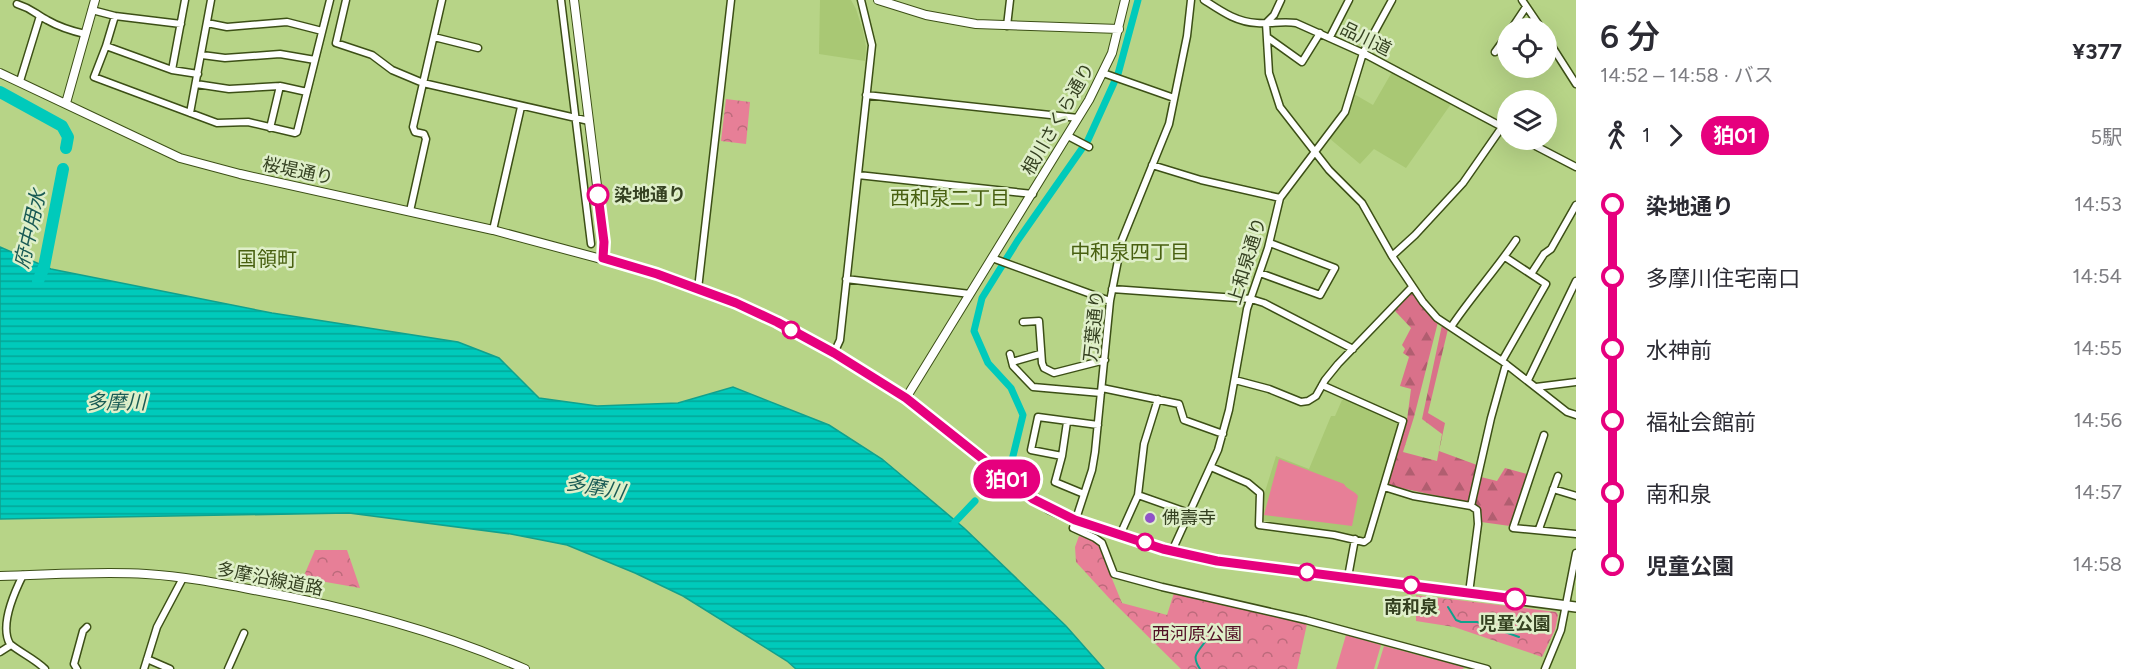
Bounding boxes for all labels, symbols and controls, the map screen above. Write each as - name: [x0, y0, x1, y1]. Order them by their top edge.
- street label: 品川道: [1337, 17, 1395, 61]
- text: 6 分: [1600, 17, 1660, 56]
- map controls: [1497, 18, 1557, 150]
- button: locate: [1497, 18, 1557, 78]
- text: ¥377: [2072, 38, 2122, 65]
- street label: 根川さくら通り: [1017, 59, 1099, 179]
- text: 14:52 – 14:58 · バス: [1600, 63, 1774, 87]
- button: layers: [1497, 90, 1557, 150]
- icon: walk: [1600, 119, 1633, 152]
- icon: forward: [1659, 119, 1692, 152]
- text: 1: [1642, 123, 1650, 147]
- text: 狛01: [1713, 123, 1757, 148]
- text: 5駅: [2091, 125, 2122, 149]
- street label: 桜堤通り: [260, 153, 336, 189]
- marker: 染地通り: [587, 184, 609, 206]
- place label: 染地通り: [614, 184, 686, 206]
- water label: 府中用水: [9, 185, 51, 271]
- district label: 西和泉二丁目: [890, 186, 1010, 210]
- text: 14:53: [2074, 192, 2122, 216]
- text: 染地通り: [1646, 193, 1734, 220]
- street label: 上和泉通り: [1223, 215, 1271, 307]
- district label: 中和泉四丁目: [1070, 240, 1190, 264]
- district label: 国領町: [237, 247, 297, 271]
- text: 14:54: [2072, 264, 2122, 288]
- text: 多摩川住宅南口: [1646, 265, 1800, 292]
- street label: 万葉通り: [1079, 289, 1109, 363]
- unlabelled marker: [782, 321, 800, 339]
- text: 14:55: [2073, 336, 2122, 360]
- text: 水神前: [1646, 337, 1712, 364]
- water label: 多摩川: [86, 390, 148, 414]
- text: 14:56: [2073, 408, 2122, 432]
- text: 福祉会館前: [1646, 409, 1756, 436]
- line badge: 狛01: [972, 460, 1042, 498]
- text: 狛01: [985, 467, 1029, 492]
- water label: 多摩川: [563, 470, 629, 504]
- text: 14:57: [2074, 480, 2122, 504]
- text: 南和泉: [1646, 481, 1712, 508]
- place label: 佛壽寺: [1162, 507, 1216, 529]
- marker: 佛壽寺: [1143, 511, 1157, 525]
- unlabelled marker: [1136, 533, 1154, 551]
- text: 14:58: [2072, 552, 2122, 576]
- text: 児童公園: [1646, 553, 1734, 580]
- street label: 多摩沿線道路: [215, 558, 325, 600]
- unlabelled marker: [1298, 563, 1316, 581]
- marker: 南和泉: [1402, 576, 1420, 594]
- marker: 児童公園: [1504, 588, 1526, 610]
- place label: 南和泉: [1384, 596, 1438, 618]
- place label: 児童公園: [1479, 613, 1551, 635]
- park label: 西河原公園: [1152, 623, 1242, 645]

